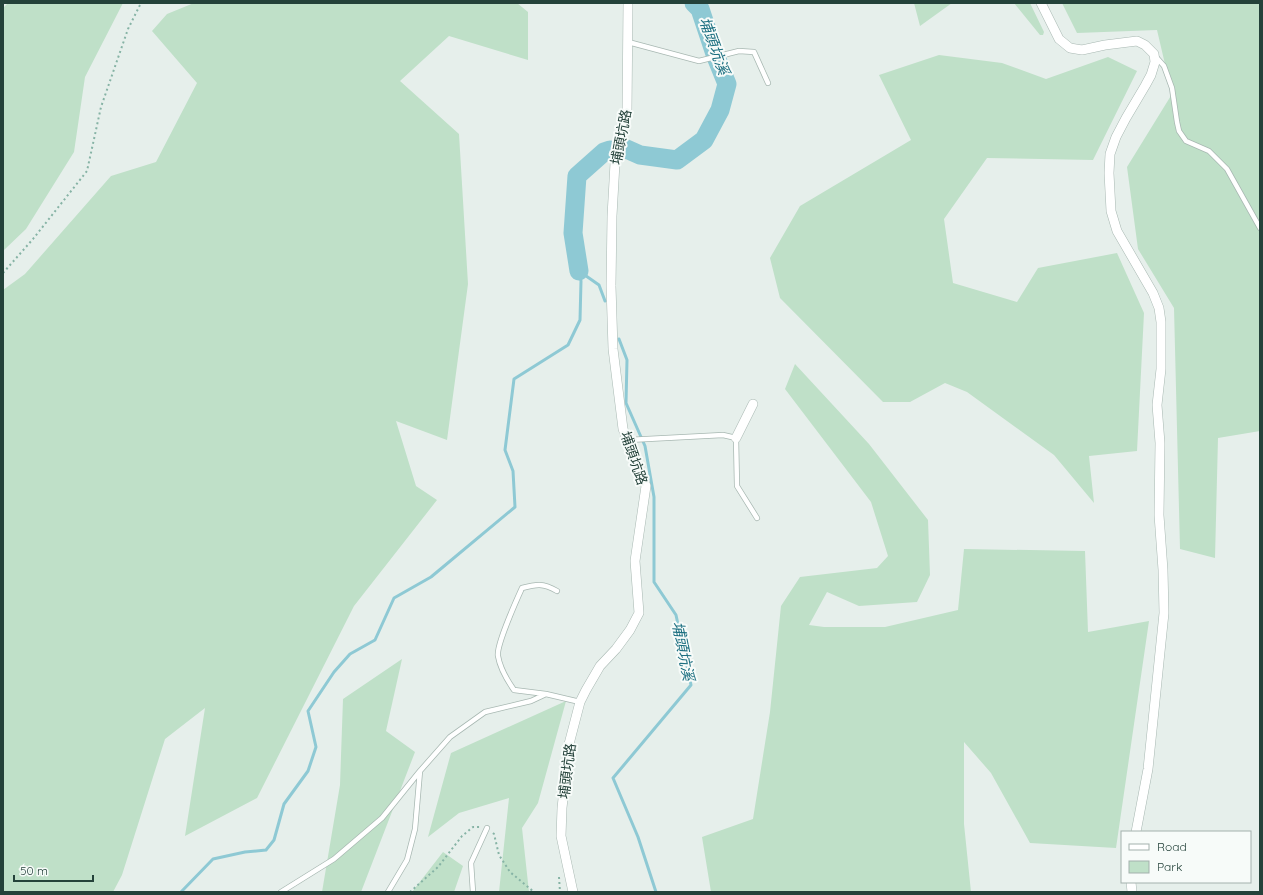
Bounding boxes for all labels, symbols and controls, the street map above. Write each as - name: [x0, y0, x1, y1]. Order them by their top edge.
- water label: 埔頭坑溪: [695, 14, 734, 79]
- street label: 埔頭坑路: [607, 108, 635, 166]
- street label: 埔頭坑路: [616, 429, 652, 487]
- water label: 埔頭坑溪: [668, 620, 699, 684]
- street label: 埔頭坑路: [555, 742, 579, 800]
- legend: [1121, 831, 1251, 883]
- text: Road: [1157, 839, 1187, 854]
- scale bar: [14, 857, 93, 883]
- text: Park: [1157, 859, 1182, 874]
- text: 50 m: [20, 863, 48, 878]

